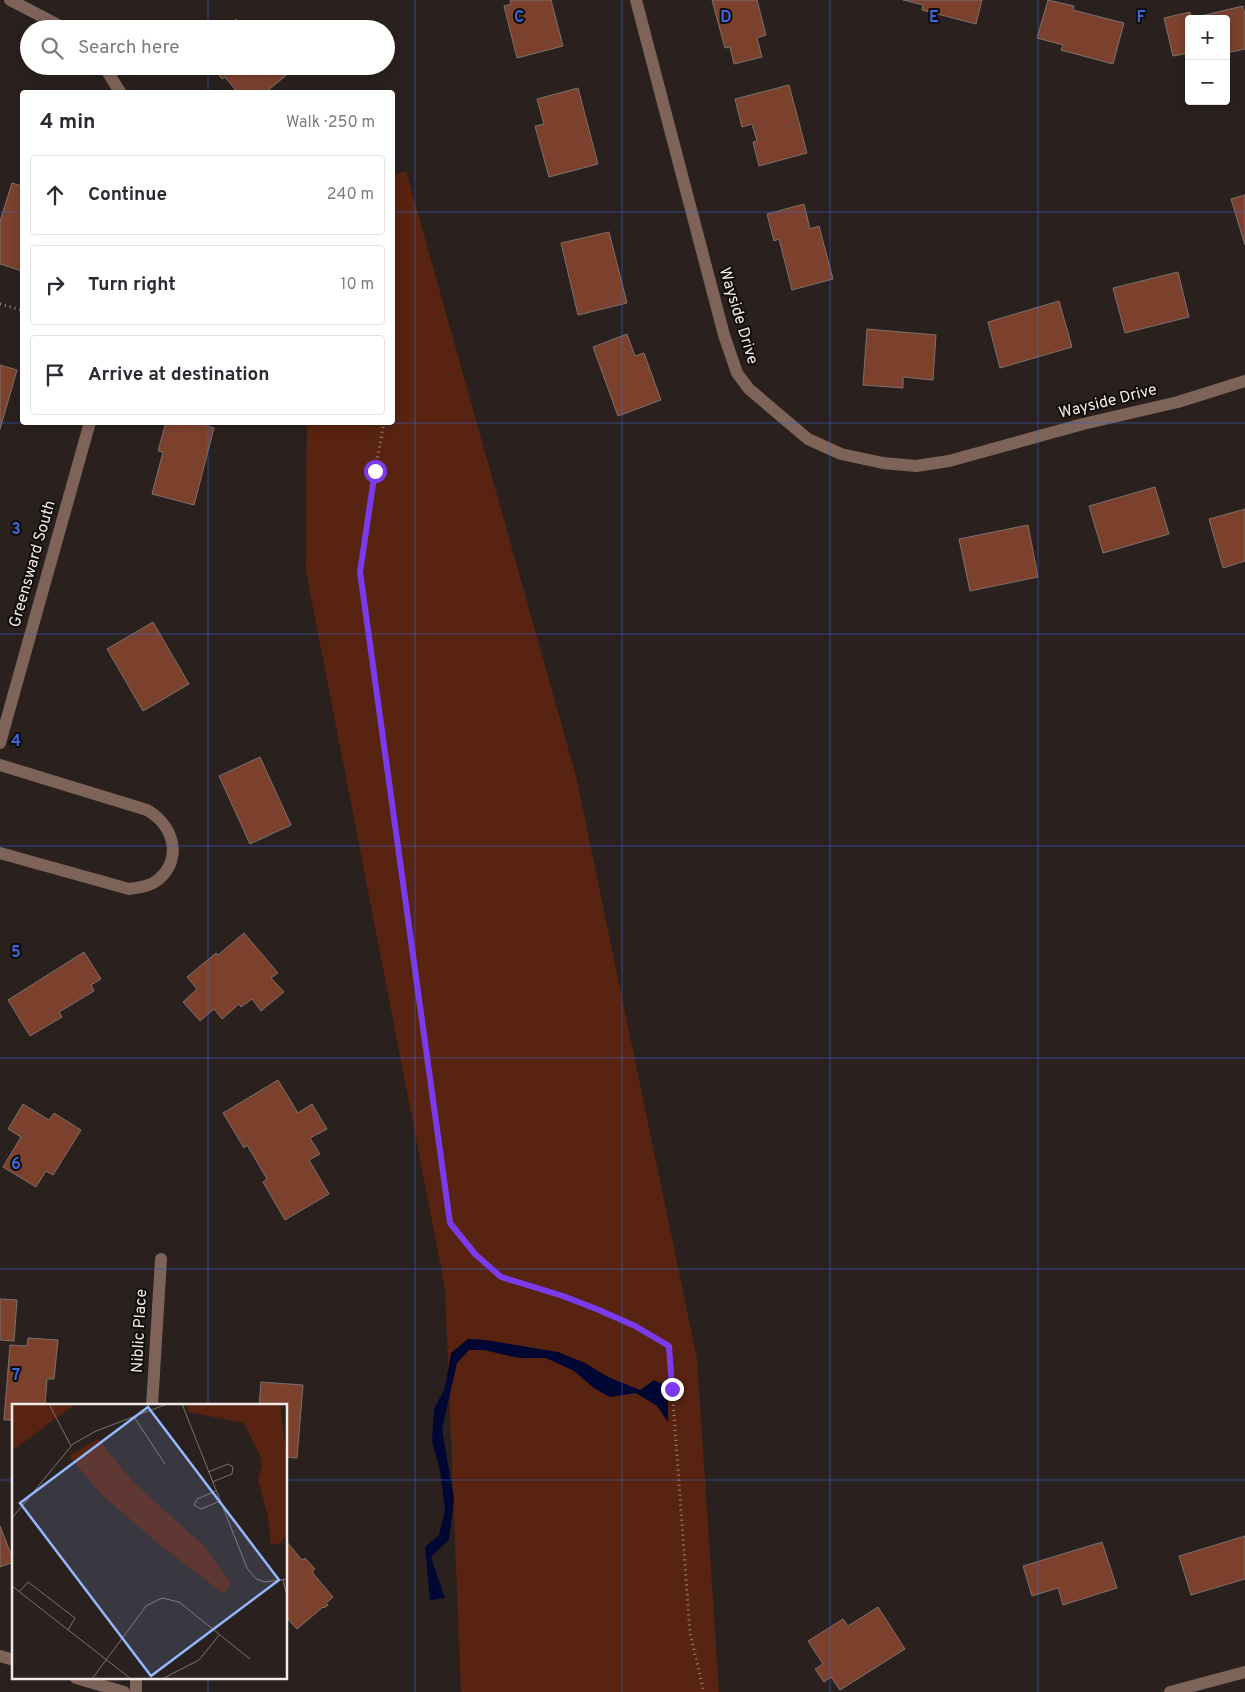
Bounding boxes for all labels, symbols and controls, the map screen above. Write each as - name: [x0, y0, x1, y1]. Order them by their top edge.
- text: C: [514, 8, 524, 28]
- text: D: [720, 8, 732, 28]
- text: E: [929, 8, 939, 28]
- text: F: [1136, 8, 1146, 28]
- map controls: [1185, 15, 1230, 105]
- button: +: [1185, 15, 1230, 60]
- search box: [20, 20, 395, 75]
- icon: search: [38, 34, 66, 62]
- text: Search here: [78, 36, 180, 60]
- button: −: [1185, 60, 1230, 105]
- text: 4 min: [40, 109, 96, 136]
- text: Walk · 250 m: [286, 113, 375, 133]
- icon: ahead: [41, 181, 69, 209]
- text: Continue: [88, 183, 167, 207]
- text: 240 m: [327, 185, 374, 205]
- street label: Wayside Drive: [714, 265, 762, 367]
- icon: right: [41, 271, 69, 299]
- text: Turn right: [88, 273, 176, 297]
- text: 10 m: [340, 275, 374, 295]
- icon: arrive: [41, 361, 69, 389]
- text: Arrive at destination: [88, 363, 269, 387]
- street label: Wayside Drive: [1057, 380, 1159, 424]
- route start: [364, 460, 387, 483]
- street label: Greensward South: [5, 498, 61, 630]
- text: 3: [11, 520, 21, 540]
- text: 4: [11, 732, 21, 752]
- text: 5: [11, 943, 21, 963]
- text: 6: [11, 1155, 21, 1175]
- street label: Niblic Place: [128, 1288, 152, 1374]
- text: 7: [12, 1366, 20, 1386]
- route end: [661, 1378, 684, 1401]
- inset map: [12, 1404, 288, 1680]

